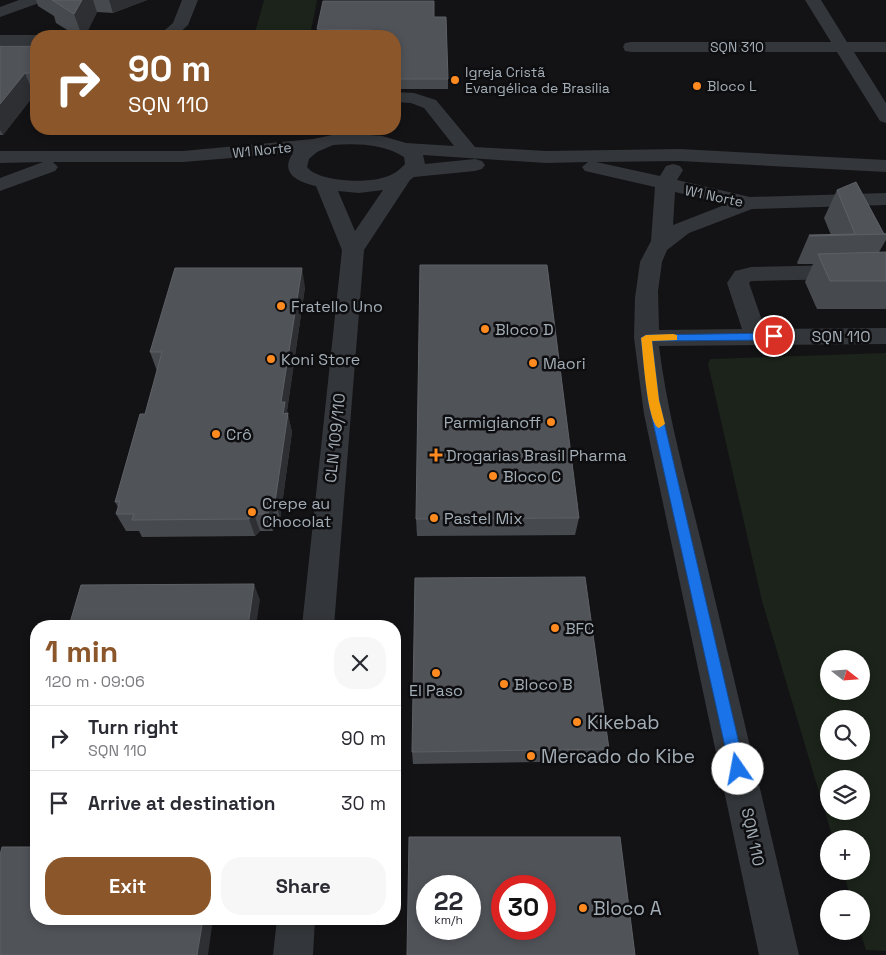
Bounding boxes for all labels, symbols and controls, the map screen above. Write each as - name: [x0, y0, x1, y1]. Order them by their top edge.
- street label: SQN 310: [710, 38, 764, 56]
- text: 90 m: [128, 47, 211, 91]
- icon: right: [45, 50, 110, 115]
- place label: Igreja Cristã Evangélica de Brasília: [465, 63, 610, 97]
- marker: Igreja Cristã Evangélica de Brasília: [449, 74, 461, 86]
- place label: Bloco L: [707, 77, 757, 95]
- marker: Bloco L: [691, 80, 703, 92]
- text: SQN 110: [128, 90, 209, 118]
- street label: W1 Norte: [232, 138, 292, 162]
- street label: W1 Norte: [683, 181, 745, 211]
- place label: Fratello Uno: [291, 296, 383, 317]
- marker: Fratello Uno: [275, 300, 287, 312]
- pin: [753, 315, 795, 357]
- place label: Bloco D: [495, 319, 554, 340]
- icon: arrive: [760, 322, 788, 350]
- marker: Bloco D: [479, 323, 491, 335]
- street label: SQN 110: [812, 326, 870, 347]
- place label: Koni Store: [281, 349, 360, 370]
- marker: Koni Store: [265, 353, 277, 365]
- place label: Maori: [543, 353, 586, 374]
- marker: Maori: [527, 357, 539, 369]
- street label: CLN 109/110: [320, 392, 350, 484]
- place label: Parmigianoff: [444, 412, 541, 433]
- marker: Parmigianoff: [545, 416, 557, 428]
- place label: Crô: [226, 424, 252, 445]
- marker: Crô: [210, 428, 222, 440]
- place label: Drogarias Brasil Pharma: [446, 445, 627, 466]
- marker: Drogarias Brasil Pharma: [430, 449, 442, 461]
- place label: Bloco C: [503, 466, 561, 487]
- marker: Bloco C: [487, 470, 499, 482]
- place label: Crepe au Chocolat: [262, 493, 331, 532]
- marker: Crepe au Chocolat: [246, 506, 258, 518]
- place label: Pastel Mix: [444, 508, 523, 529]
- marker: Pastel Mix: [428, 512, 440, 524]
- place label: BFC: [565, 618, 594, 639]
- marker: BFC: [549, 622, 561, 634]
- text: 1 min: [45, 632, 118, 671]
- button: close: [334, 637, 386, 689]
- north arrow: [820, 650, 870, 700]
- map controls: [820, 650, 870, 940]
- marker: El Paso: [430, 667, 442, 679]
- text: 120 m · 09:06: [45, 671, 145, 692]
- place label: Bloco B: [514, 674, 573, 695]
- marker: Bloco B: [498, 678, 510, 690]
- place label: El Paso: [409, 680, 463, 701]
- place label: Kikebab: [587, 710, 660, 735]
- button: search: [820, 710, 870, 760]
- text: Turn right: [88, 715, 178, 740]
- marker: Kikebab: [571, 716, 583, 728]
- icon: right: [45, 724, 73, 752]
- text: 90 m: [341, 726, 386, 751]
- text: SQN 110: [88, 740, 147, 761]
- position arrow: [711, 742, 763, 794]
- place label: Mercado do Kibe: [541, 744, 695, 769]
- marker: Mercado do Kibe: [525, 750, 537, 762]
- button: layers: [820, 770, 870, 820]
- icon: arrive: [45, 789, 73, 817]
- text: Arrive at destination: [88, 791, 276, 816]
- text: 30 m: [341, 791, 386, 816]
- street label: SQN 110: [737, 806, 769, 868]
- button: +: [820, 830, 870, 880]
- button: Exit: [45, 857, 211, 915]
- button: Share: [221, 857, 386, 915]
- speed limit sign: 30: [491, 875, 556, 940]
- text: 22: [434, 885, 463, 917]
- button: −: [820, 890, 870, 940]
- place label: Bloco A: [593, 896, 662, 921]
- marker: Bloco A: [577, 902, 589, 914]
- text: km/h: [434, 912, 463, 928]

